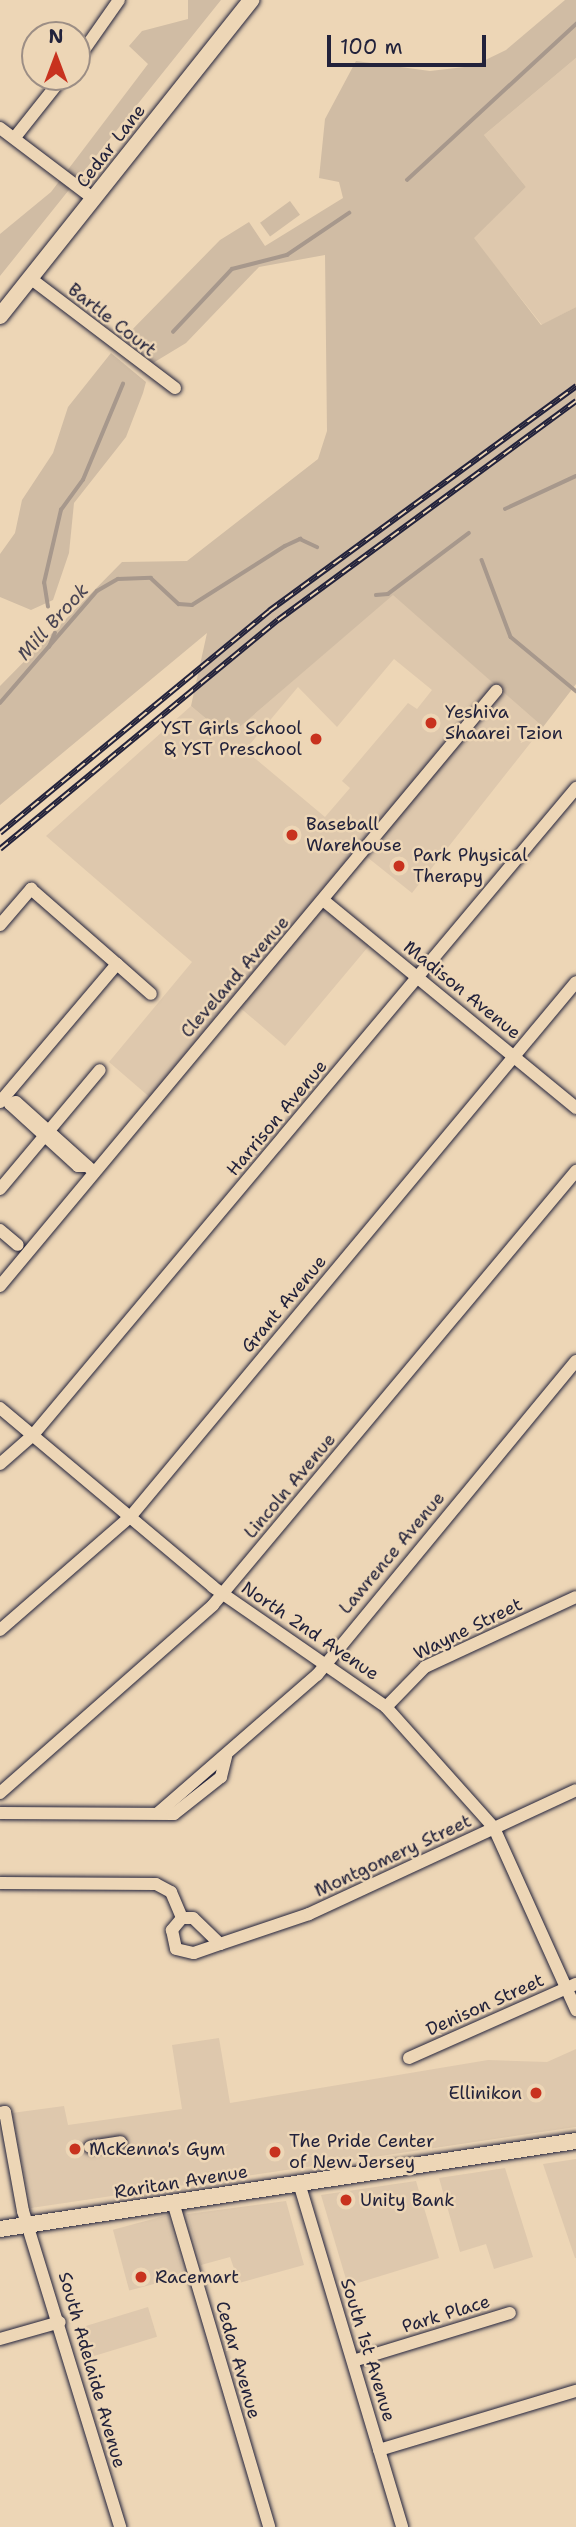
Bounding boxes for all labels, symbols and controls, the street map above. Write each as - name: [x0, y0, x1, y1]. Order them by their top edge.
- north arrow: [21, 21, 91, 91]
- scale bar: [331, 21, 490, 65]
- text: N: [48, 24, 64, 49]
- text: 100 m: [340, 33, 403, 61]
- street label: Cedar Lane: [72, 100, 150, 192]
- street label: Bartle Court: [64, 279, 160, 361]
- water label: Mill Brook: [13, 579, 93, 665]
- place label: Yeshiva Shaarei Tzion: [445, 702, 563, 744]
- marker: Yeshiva Shaarei Tzion: [423, 715, 439, 731]
- place label: YST Girls School & YST Preschool: [161, 718, 302, 760]
- marker: YST Girls School & YST Preschool: [308, 731, 324, 747]
- place label: Baseball Warehouse: [306, 814, 402, 856]
- marker: Baseball Warehouse: [284, 827, 300, 843]
- place label: Park Physical Therapy: [413, 845, 528, 888]
- marker: Park Physical Therapy: [391, 858, 407, 874]
- street label: Cleveland Avenue: [176, 912, 294, 1042]
- street label: Madison Avenue: [399, 936, 525, 1044]
- street label: Harrison Avenue: [222, 1056, 332, 1180]
- street label: Grant Avenue: [237, 1251, 331, 1357]
- street label: Lincoln Avenue: [240, 1429, 340, 1543]
- street label: Lawrence Avenue: [335, 1487, 449, 1619]
- street label: North 2nd Avenue: [237, 1577, 383, 1685]
- street label: Wayne Street: [410, 1593, 526, 1665]
- street label: Montgomery Street: [311, 1810, 475, 1902]
- street label: Denison Street: [423, 1969, 547, 2041]
- place label: Ellinikon: [449, 2082, 522, 2104]
- marker: Ellinikon: [528, 2085, 544, 2101]
- place label: The Pride Center of New Jersey: [289, 2131, 434, 2174]
- place label: McKenna's Gym: [89, 2138, 225, 2160]
- marker: McKenna's Gym: [67, 2141, 83, 2157]
- marker: The Pride Center of New Jersey: [267, 2144, 283, 2160]
- street label: Raritan Avenue: [113, 2161, 249, 2203]
- place label: Unity Bank: [360, 2189, 455, 2211]
- marker: Unity Bank: [338, 2192, 354, 2208]
- place label: Racemart: [155, 2266, 239, 2288]
- marker: Racemart: [133, 2269, 149, 2285]
- street label: South Adelaide Avenue: [54, 2270, 130, 2470]
- street label: South 1st Avenue: [336, 2276, 400, 2424]
- street label: Park Place: [399, 2290, 493, 2338]
- street label: Cedar Avenue: [211, 2299, 265, 2421]

